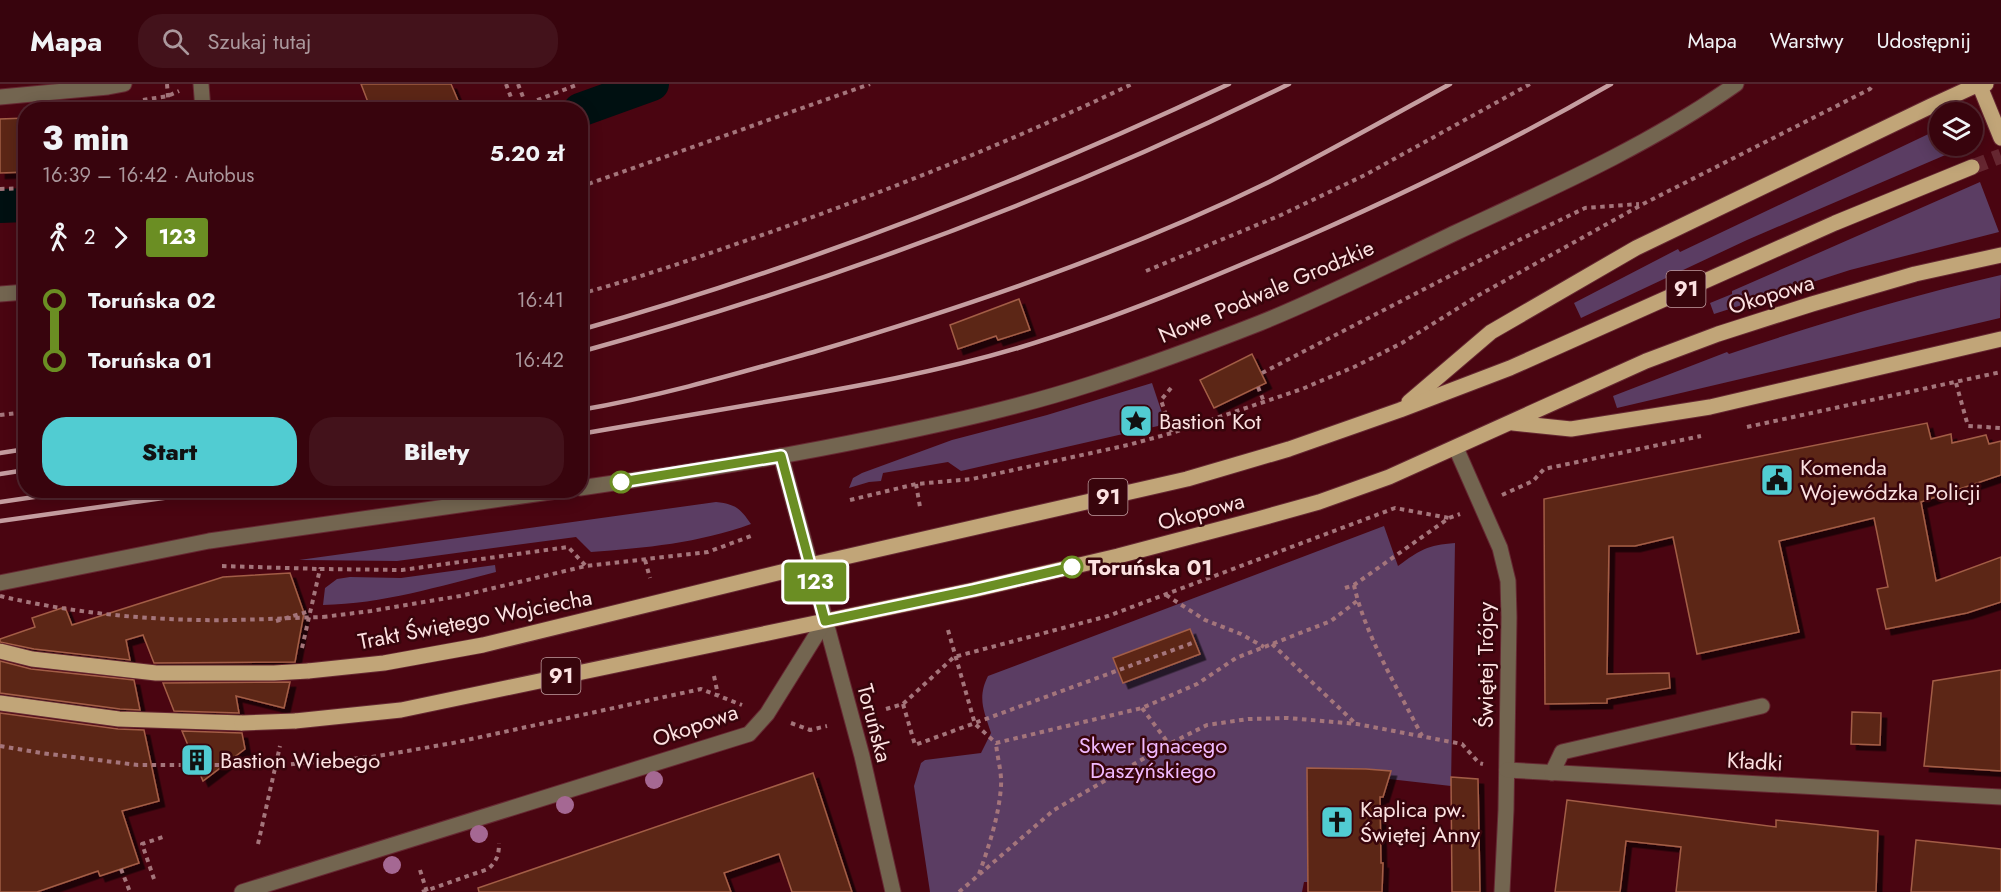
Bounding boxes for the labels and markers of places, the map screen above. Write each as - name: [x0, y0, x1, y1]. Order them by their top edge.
- place icon: Bastion Kot: [1118, 403, 1154, 439]
- place label: Bastion Kot: [1159, 405, 1262, 437]
- place label: Komenda Wojewódzka Policji: [1800, 451, 1981, 508]
- public building icon: Komenda Wojewódzka Policji: [1759, 462, 1795, 498]
- unlabelled marker: [610, 471, 632, 493]
- place label: Toruńska 01: [1088, 551, 1212, 583]
- marker: Toruńska 01: [1061, 556, 1083, 578]
- building icon: Bastion Wiebego: [179, 742, 215, 778]
- place label: Bastion Wiebego: [220, 744, 380, 776]
- place label: Kaplica pw. Świętej Anny: [1360, 793, 1480, 850]
- church icon: Kaplica pw. Świętej Anny: [1319, 804, 1355, 840]

